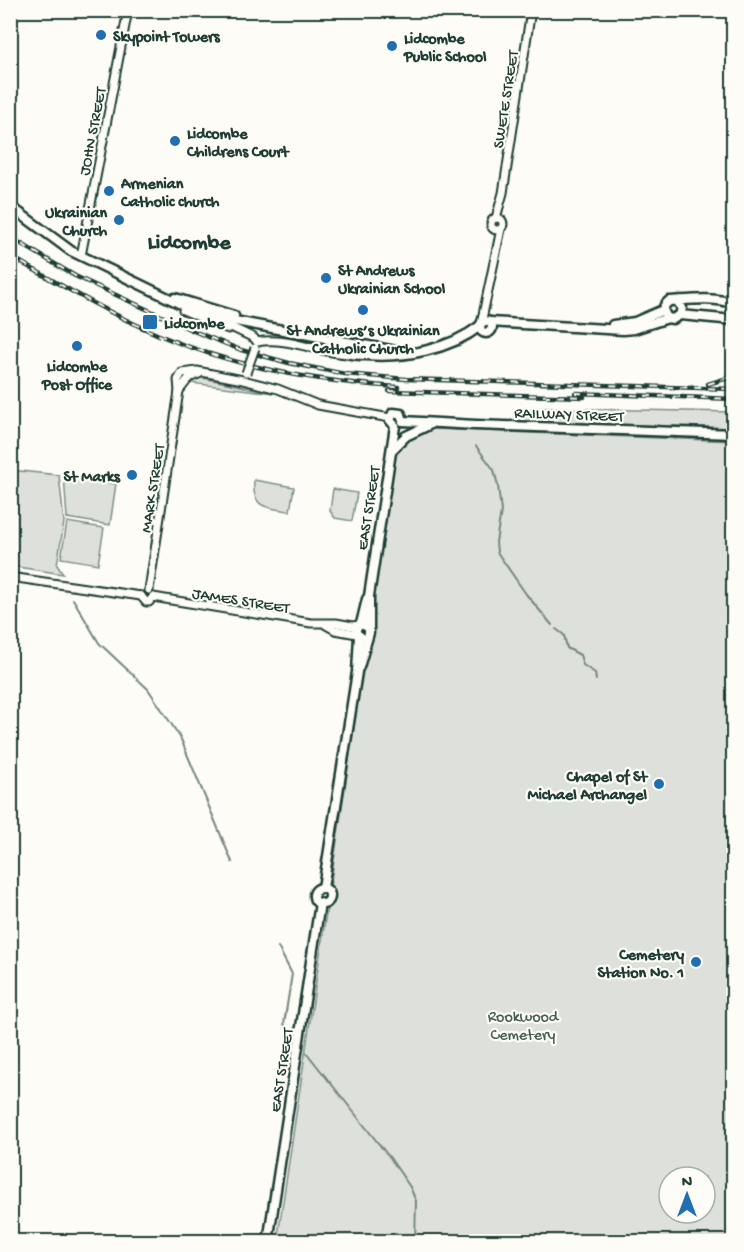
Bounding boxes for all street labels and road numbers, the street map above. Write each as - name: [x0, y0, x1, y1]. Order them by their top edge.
- street label: SWETE STREET: [490, 48, 525, 150]
- street label: JOHN STREET: [77, 85, 112, 177]
- street label: RAILWAY STREET: [514, 405, 625, 428]
- street label: MARK STREET: [138, 442, 171, 534]
- street label: EAST STREET: [354, 464, 387, 552]
- street label: JAMES STREET: [190, 585, 291, 620]
- street label: EAST STREET: [267, 1026, 300, 1114]

